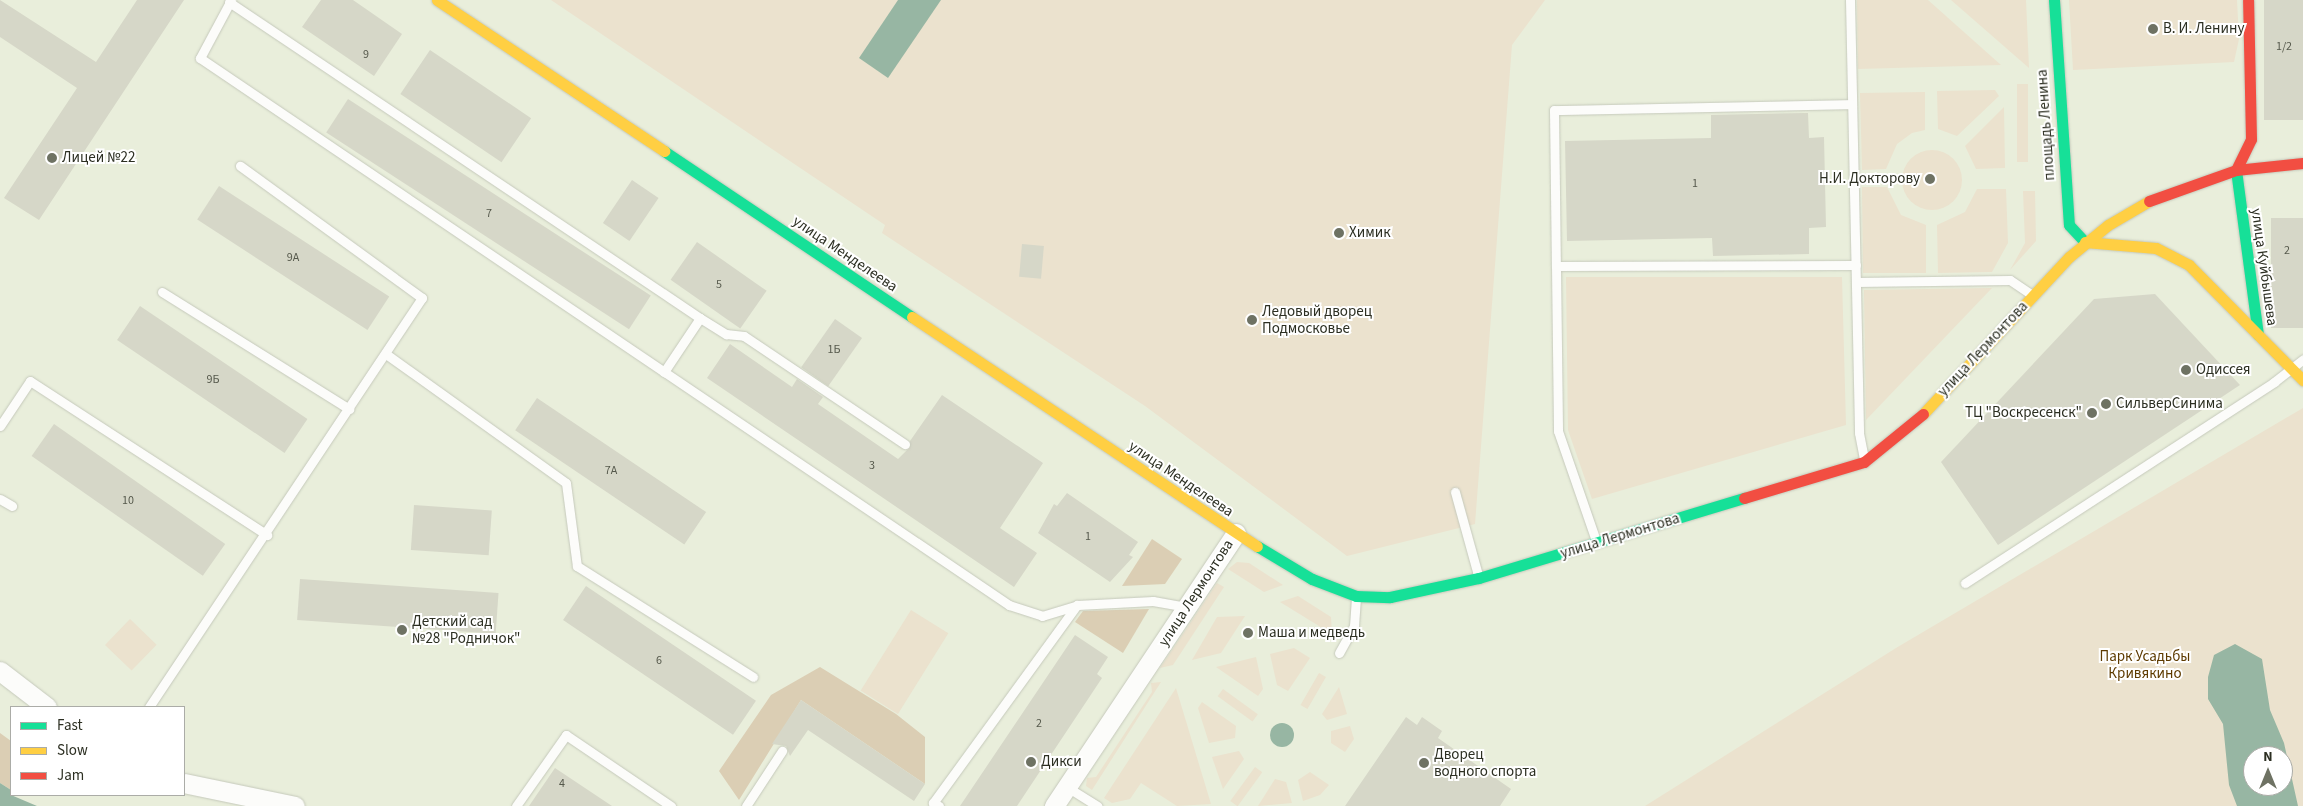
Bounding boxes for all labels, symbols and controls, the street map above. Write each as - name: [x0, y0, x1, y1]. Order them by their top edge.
- place label: В. И. Ленину: [2163, 20, 2244, 38]
- marker: В. И. Ленину: [2147, 23, 2159, 35]
- house number: 1/2: [2276, 40, 2292, 54]
- house number: 9: [363, 48, 369, 62]
- street label: площадь Ленина: [2033, 69, 2059, 181]
- place label: Лицей №22: [62, 149, 136, 167]
- marker: Лицей №22: [46, 152, 58, 164]
- place label: Н.И. Докторову: [1819, 170, 1920, 188]
- marker: Н.И. Докторову: [1924, 173, 1936, 185]
- house number: 1: [1692, 177, 1698, 191]
- house number: 7: [486, 207, 492, 221]
- street label: улица Куйбышева: [2247, 207, 2281, 327]
- street label: улица Менделеева: [789, 212, 901, 296]
- place label: Химик: [1349, 224, 1391, 242]
- marker: Химик: [1333, 227, 1345, 239]
- house number: 2: [2284, 244, 2290, 258]
- house number: 9А: [287, 251, 299, 265]
- house number: 5: [716, 278, 722, 292]
- street label: улица Лермонтова: [1934, 298, 2032, 400]
- place label: Ледовый дворец Подмосковье: [1262, 302, 1372, 337]
- marker: Ледовый дворец Подмосковье: [1246, 314, 1258, 326]
- house number: 1Б: [828, 343, 840, 357]
- place label: Одиссея: [2196, 361, 2251, 379]
- marker: Одиссея: [2180, 364, 2192, 376]
- house number: 9Б: [207, 373, 219, 387]
- place label: СильверСинима: [2116, 395, 2223, 413]
- marker: СильверСинима: [2100, 398, 2112, 410]
- place label: ТЦ "Воскресенск": [1965, 404, 2082, 422]
- marker: ТЦ "Воскресенск": [2086, 407, 2098, 419]
- street label: улица Менделеева: [1125, 437, 1237, 521]
- house number: 3: [869, 459, 875, 473]
- house number: 7А: [605, 464, 617, 478]
- house number: 10: [122, 494, 134, 508]
- street label: улица Лермонтова: [1558, 509, 1682, 563]
- house number: 1: [1085, 530, 1091, 544]
- street label: улица Лермонтова: [1155, 536, 1237, 650]
- place label: Детский сад №28 "Родничок": [412, 612, 520, 647]
- marker: Детский сад №28 "Родничок": [396, 624, 408, 636]
- place label: Маша и медведь: [1258, 624, 1365, 642]
- marker: Маша и медведь: [1242, 627, 1254, 639]
- park label: Парк Усадьбы Кривякино: [2100, 647, 2190, 682]
- house number: 6: [656, 654, 662, 668]
- legend: [10, 706, 185, 796]
- text: Fast: [57, 715, 83, 736]
- house number: 2: [1036, 717, 1042, 731]
- text: Slow: [57, 740, 88, 761]
- place label: Дворец водного спорта: [1434, 745, 1536, 780]
- north arrow: [2243, 746, 2293, 796]
- text: N: [2263, 747, 2273, 767]
- place label: Дикси: [1041, 753, 1082, 771]
- marker: Дикси: [1025, 756, 1037, 768]
- marker: Дворец водного спорта: [1418, 757, 1430, 769]
- text: Jam: [57, 765, 84, 786]
- house number: 4: [559, 777, 565, 791]

